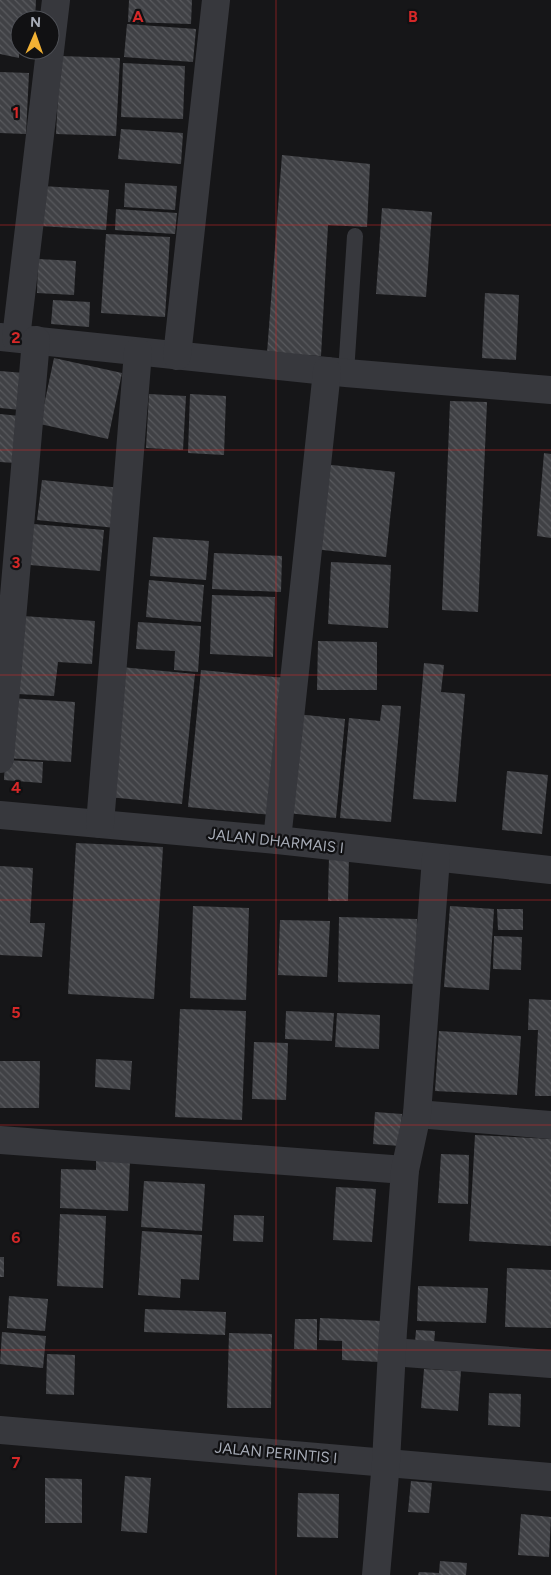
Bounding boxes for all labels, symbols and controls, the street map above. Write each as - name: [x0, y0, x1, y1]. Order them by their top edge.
- text: A: [132, 7, 144, 26]
- text: B: [408, 7, 418, 26]
- north arrow: [10, 10, 60, 60]
- text: N: [30, 14, 41, 31]
- text: 1: [13, 103, 19, 122]
- text: 2: [11, 328, 21, 347]
- text: 3: [12, 553, 21, 572]
- text: 4: [11, 778, 21, 797]
- street label: JALAN DHARMAIS I: [207, 825, 345, 857]
- text: 5: [11, 1003, 21, 1022]
- text: 6: [11, 1228, 21, 1247]
- street label: JALAN PERINTIS I: [214, 1439, 338, 1467]
- text: 7: [12, 1453, 21, 1472]

